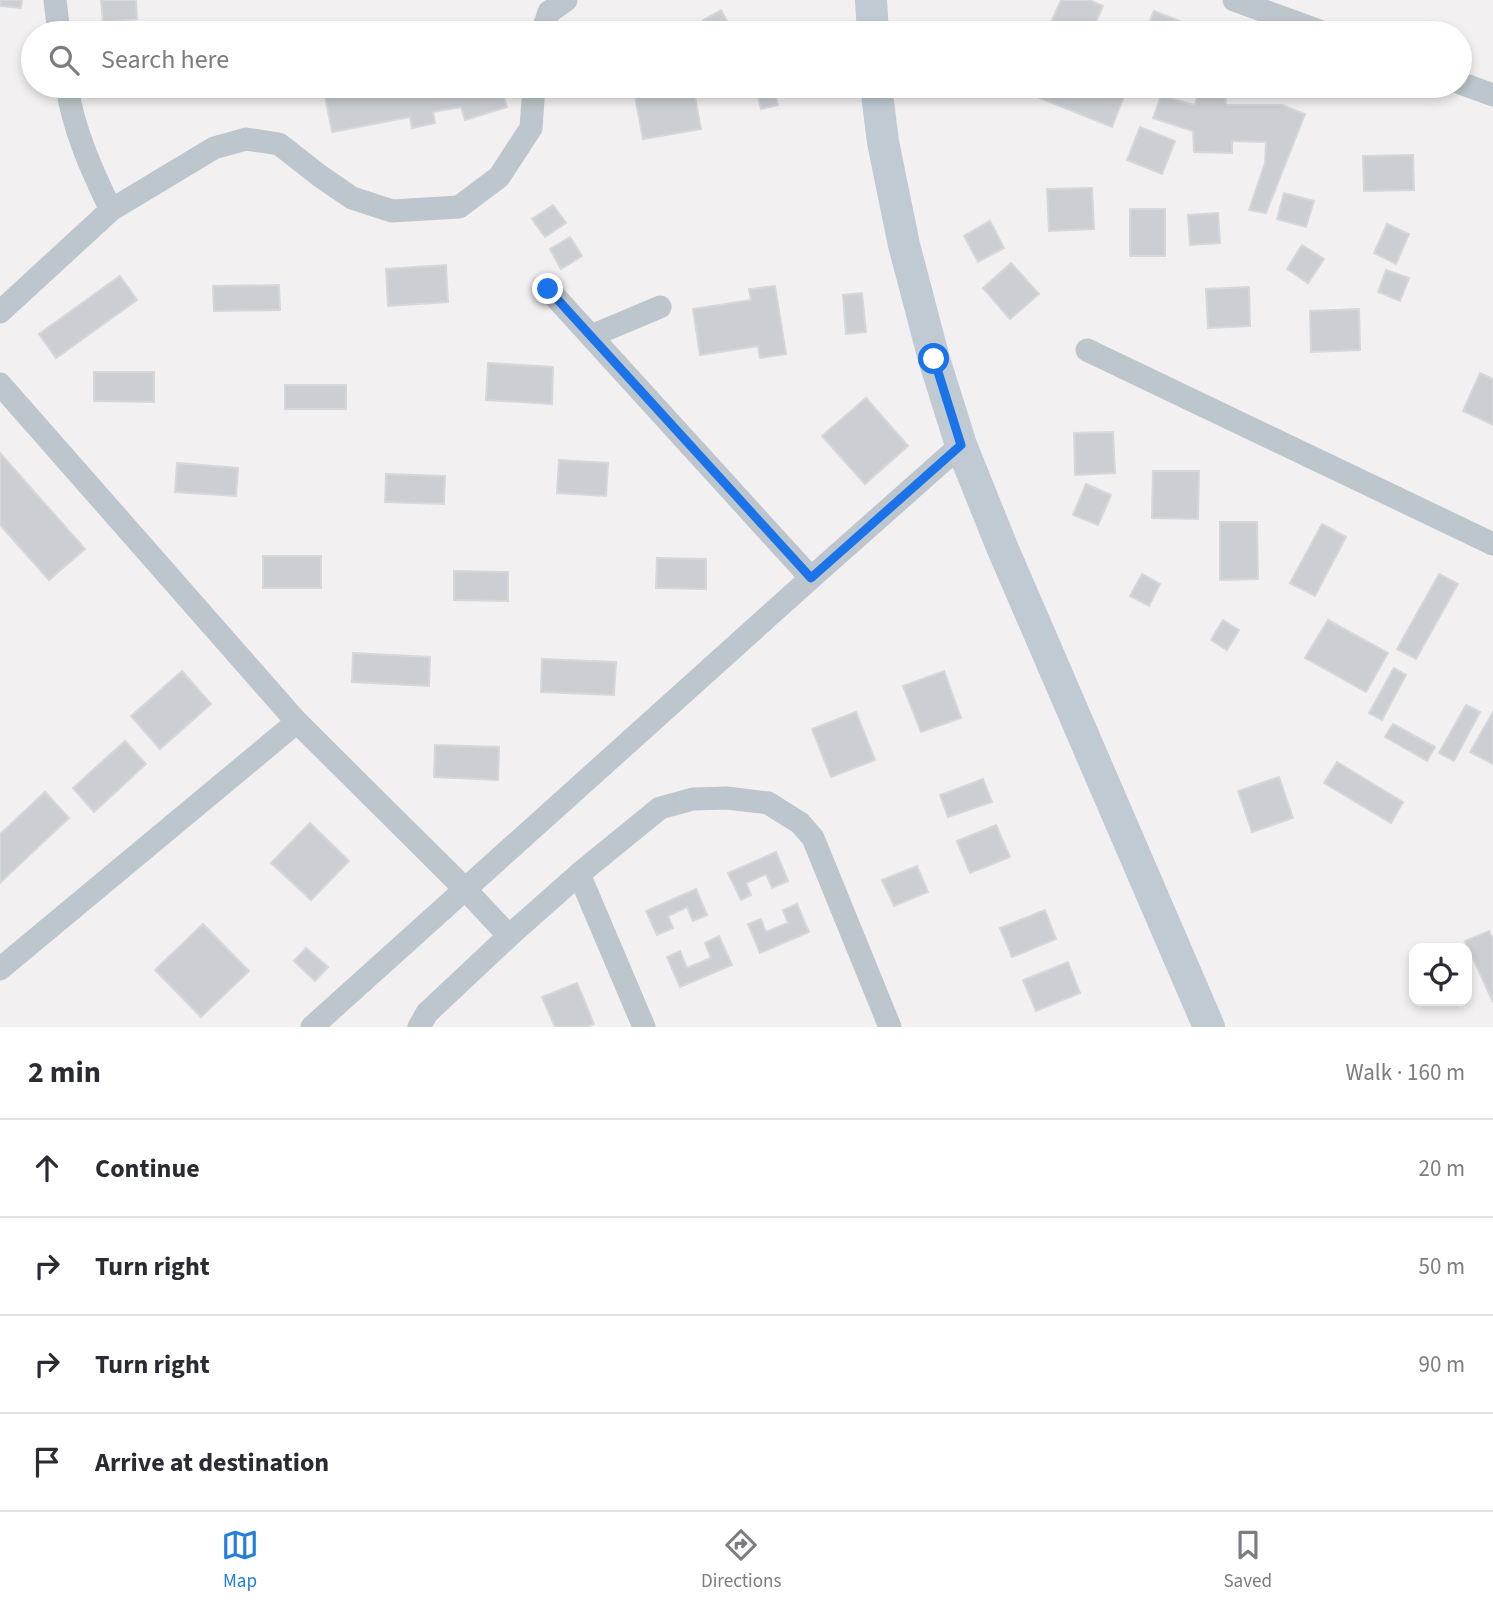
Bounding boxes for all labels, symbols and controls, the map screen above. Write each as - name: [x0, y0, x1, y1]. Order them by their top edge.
- search box: [21, 21, 1472, 98]
- icon: search: [45, 41, 83, 79]
- text: Search here: [101, 41, 229, 78]
- route end: [532, 273, 563, 304]
- route start: [918, 343, 949, 374]
- map controls: [1409, 943, 1472, 1006]
- button: locate: [1409, 943, 1472, 1006]
- text: 2 min: [28, 1051, 101, 1094]
- text: Walk · 160 m: [1346, 1056, 1465, 1089]
- icon: ahead: [28, 1149, 66, 1187]
- text: Continue: [95, 1150, 200, 1187]
- text: 20 m: [1418, 1152, 1465, 1185]
- icon: right: [28, 1247, 66, 1285]
- text: Turn right: [95, 1248, 210, 1285]
- text: 50 m: [1418, 1250, 1465, 1283]
- icon: right: [28, 1345, 66, 1383]
- text: Turn right: [95, 1346, 210, 1383]
- text: 90 m: [1418, 1348, 1465, 1381]
- icon: arrive: [28, 1443, 66, 1481]
- text: Arrive at destination: [95, 1444, 329, 1481]
- tab: Map: [221, 1526, 259, 1595]
- tab: Directions: [701, 1526, 781, 1595]
- tab: Saved: [1223, 1526, 1272, 1595]

